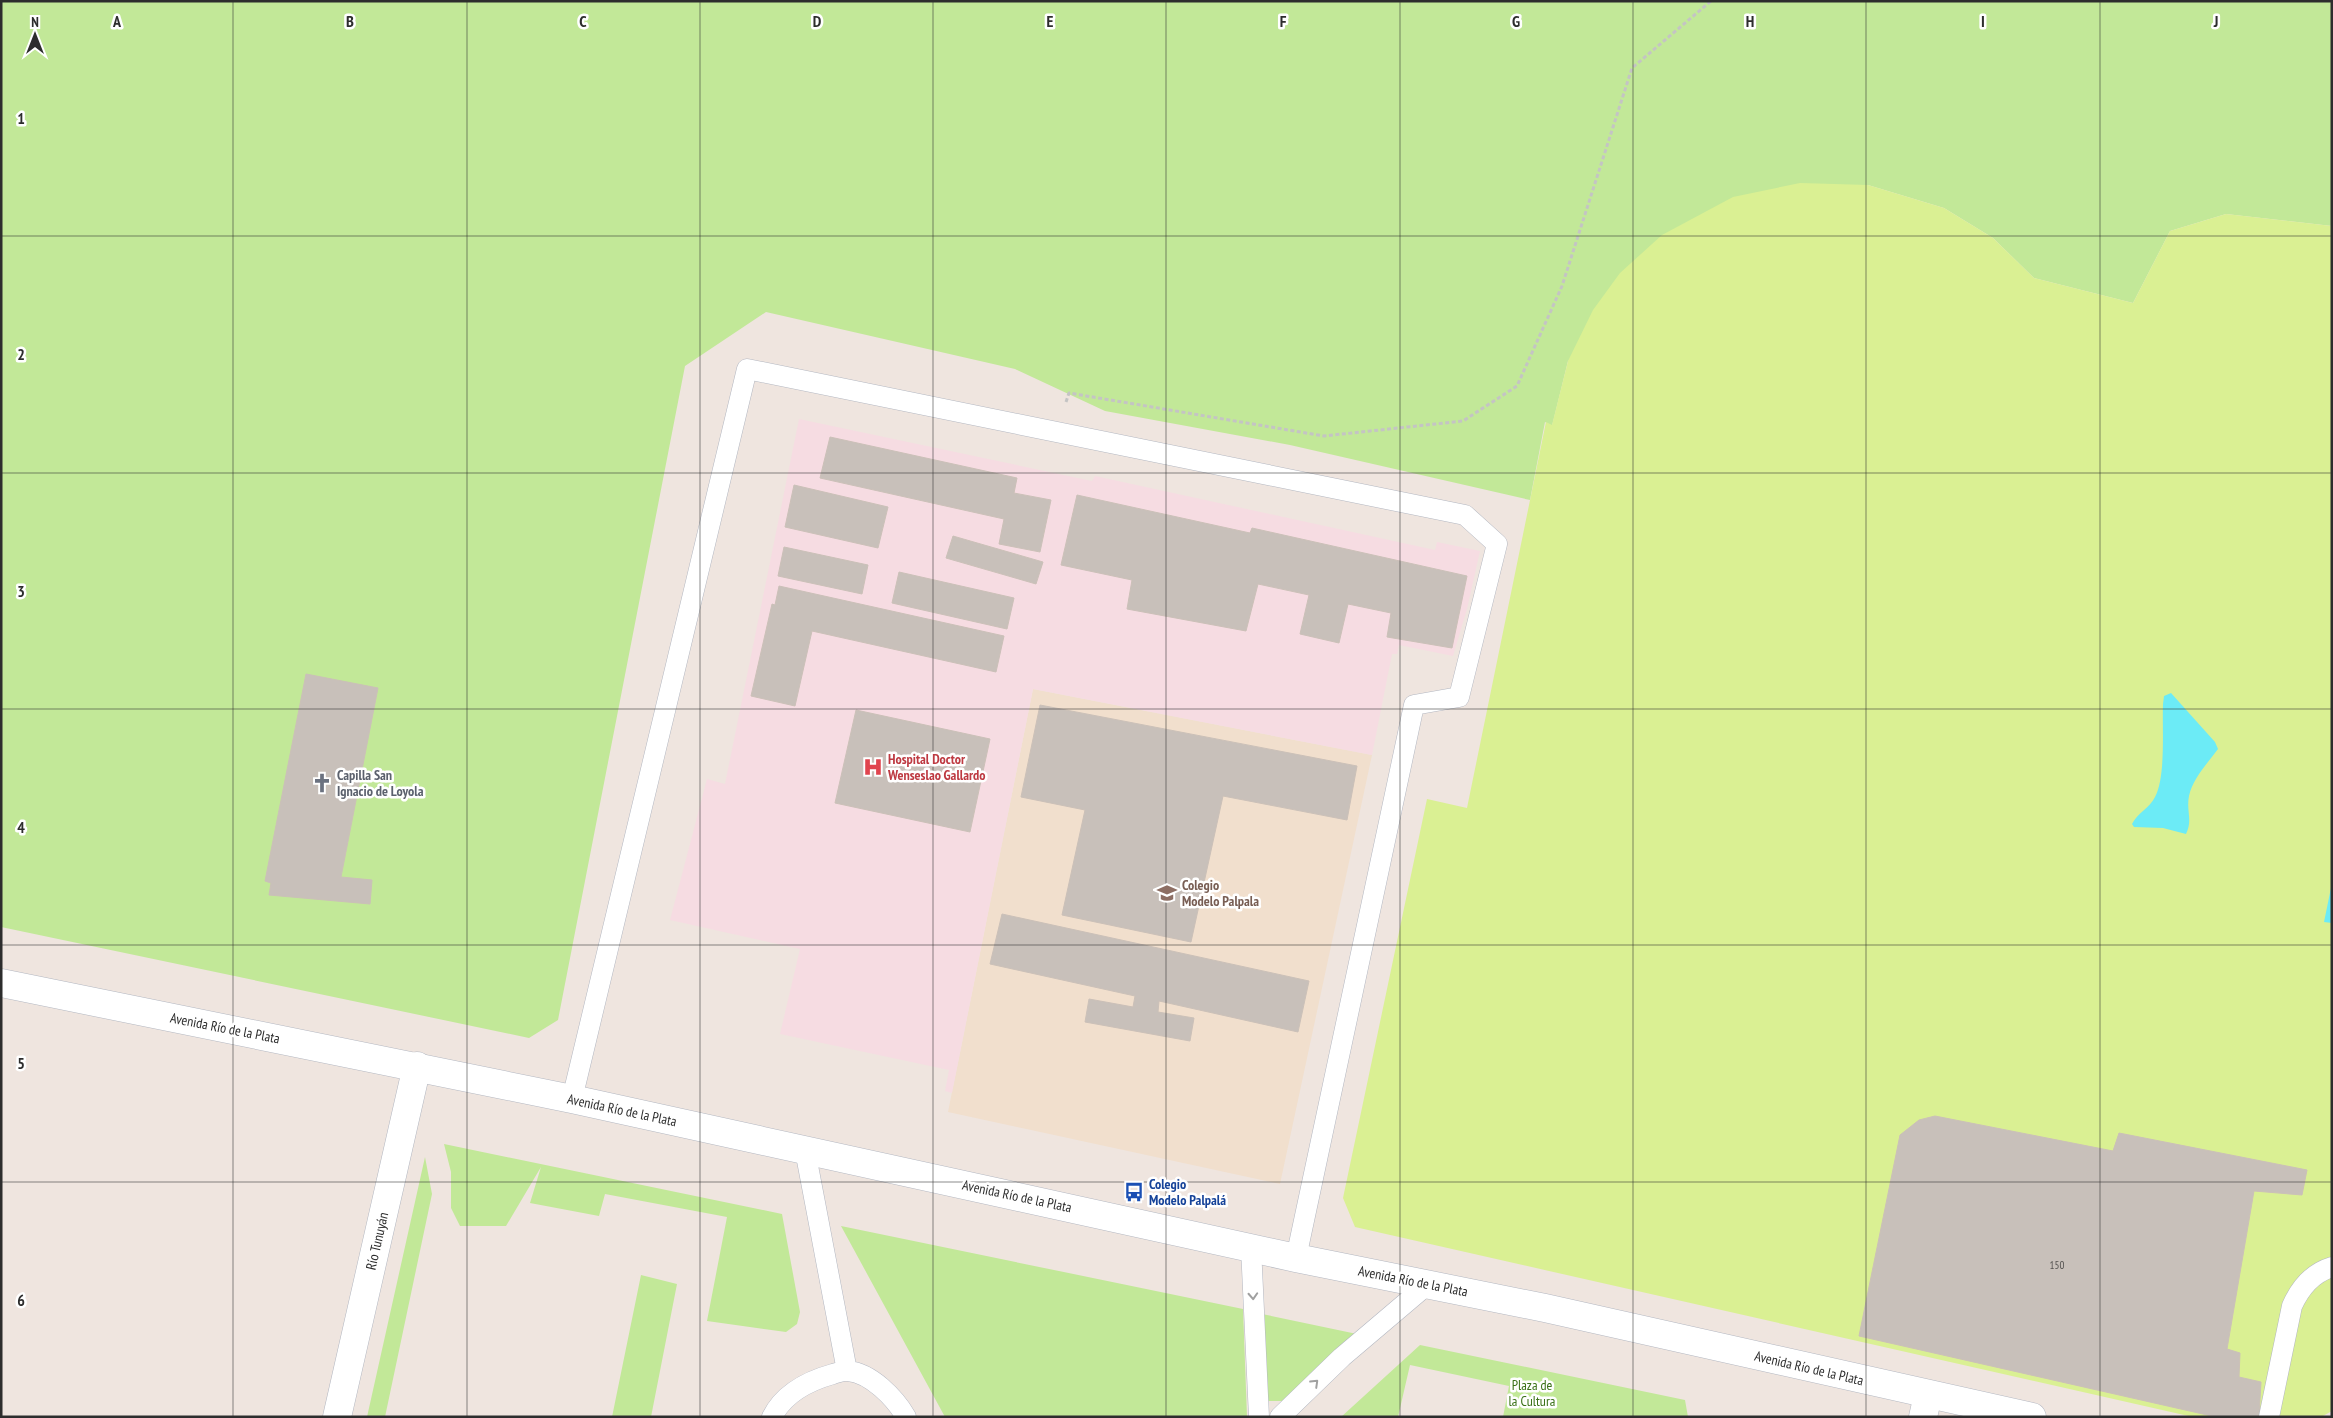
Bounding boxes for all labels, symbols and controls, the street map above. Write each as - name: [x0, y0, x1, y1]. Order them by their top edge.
- north arrow: [10, 10, 60, 60]
- text: A: [112, 11, 122, 31]
- text: B: [346, 11, 354, 31]
- text: C: [579, 11, 587, 31]
- text: D: [813, 11, 822, 31]
- text: E: [1047, 11, 1054, 31]
- text: F: [1280, 11, 1287, 31]
- text: G: [1512, 11, 1520, 31]
- text: H: [1746, 11, 1754, 31]
- text: I: [1981, 11, 1985, 31]
- text: J: [2213, 11, 2218, 31]
- text: N: [31, 13, 39, 31]
- text: 1: [17, 108, 25, 128]
- text: 2: [17, 344, 25, 364]
- text: 3: [17, 581, 25, 601]
- place label: Hospital Doctor Wenseslao Gallardo: [887, 750, 986, 784]
- hospital icon: Hospital Doctor Wenseslao Gallardo: [862, 756, 884, 778]
- place label: Capilla San Ignacio de Loyola: [337, 766, 424, 800]
- church icon: Capilla San Ignacio de Loyola: [311, 772, 333, 794]
- text: 4: [17, 817, 25, 837]
- place label: Colegio Modelo Palpala: [1182, 876, 1259, 910]
- school or university icon: Colegio Modelo Palpala: [1156, 882, 1178, 904]
- street label: Avenida Río de la Plata: [169, 1009, 281, 1047]
- text: 5: [17, 1053, 25, 1073]
- street label: Avenida Río de la Plata: [566, 1090, 678, 1130]
- place label: Colegio Modelo Palpalá: [1149, 1175, 1226, 1209]
- street label: Avenida Río de la Plata: [961, 1176, 1073, 1216]
- bus stop icon: Colegio Modelo Palpalá: [1123, 1181, 1145, 1203]
- street label: Río Tunuyán: [362, 1210, 392, 1272]
- house number: 150: [2050, 1258, 2064, 1272]
- street label: Avenida Río de la Plata: [1357, 1262, 1469, 1300]
- text: 6: [17, 1290, 25, 1310]
- one-way arrow: [1248, 1292, 1259, 1300]
- street label: Avenida Río de la Plata: [1753, 1347, 1865, 1389]
- park label: Plaza de la Cultura: [1509, 1376, 1555, 1410]
- one-way arrow: [1309, 1380, 1318, 1389]

